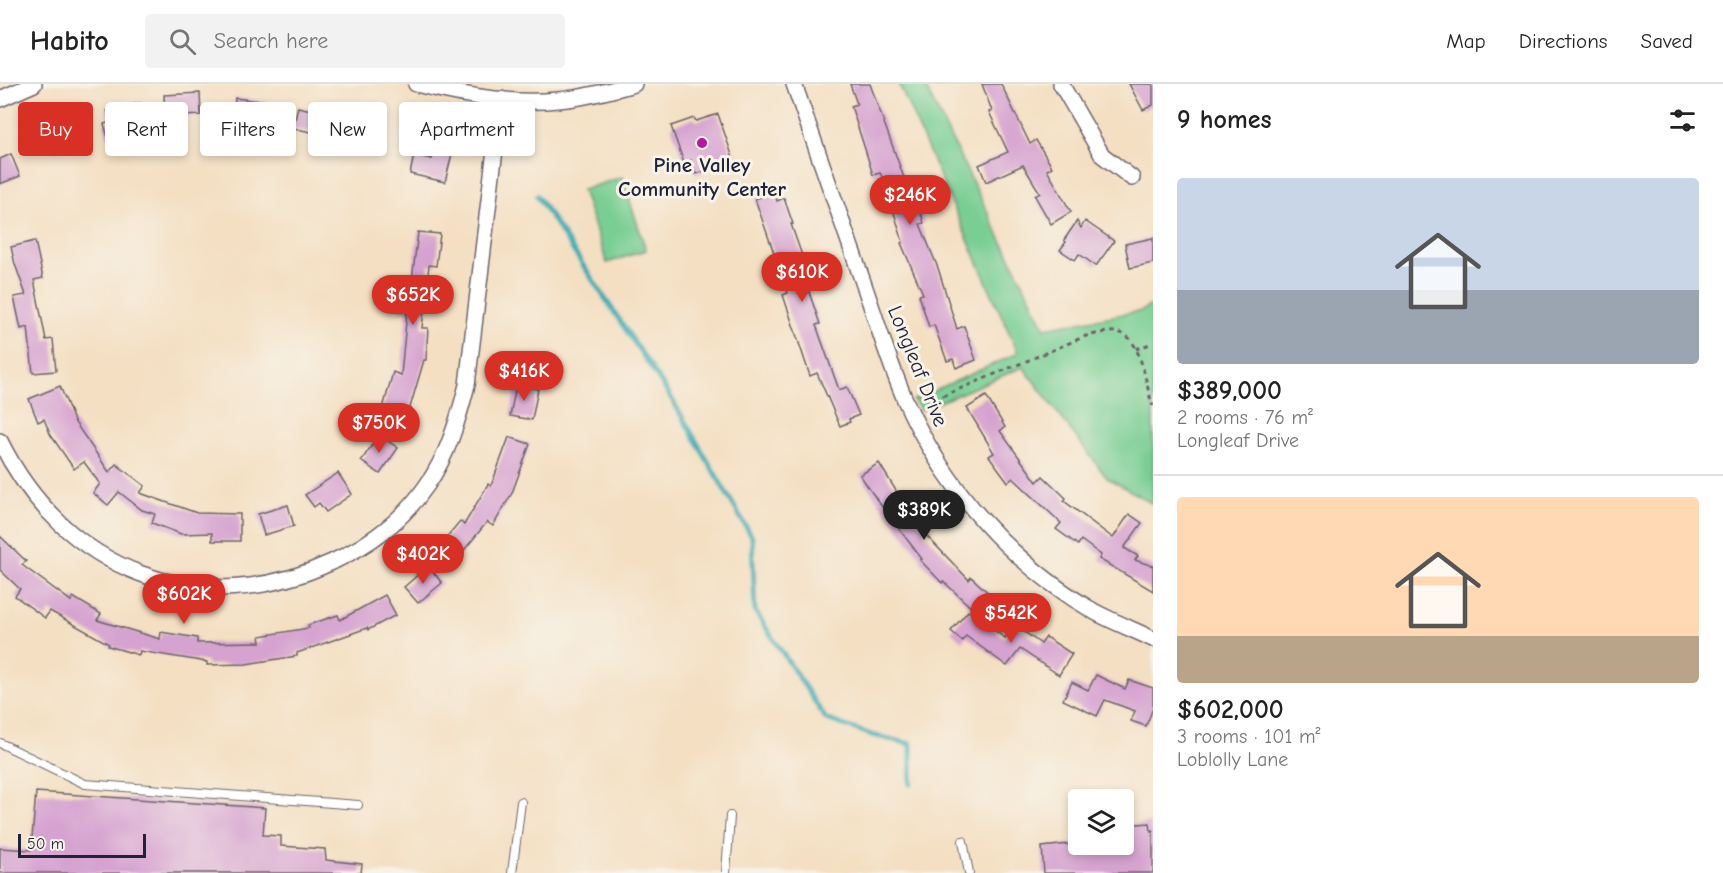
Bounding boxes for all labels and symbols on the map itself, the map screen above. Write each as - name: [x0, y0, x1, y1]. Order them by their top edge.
- marker: Pine Valley Community Center: [695, 136, 709, 150]
- place label: Pine Valley Community Center: [618, 153, 786, 201]
- pin: $246K: [868, 175, 952, 226]
- pin: $610K: [760, 252, 844, 303]
- pin: $652K: [371, 275, 455, 326]
- street label: Longleaf Drive: [883, 302, 953, 430]
- pin: $416K: [482, 351, 566, 402]
- pin: $750K: [337, 403, 421, 454]
- pin: $389K: [882, 490, 966, 541]
- pin: $402K: [381, 534, 465, 585]
- pin: $602K: [142, 574, 226, 625]
- pin: $542K: [969, 593, 1053, 644]
- scale bar: [18, 831, 146, 858]

